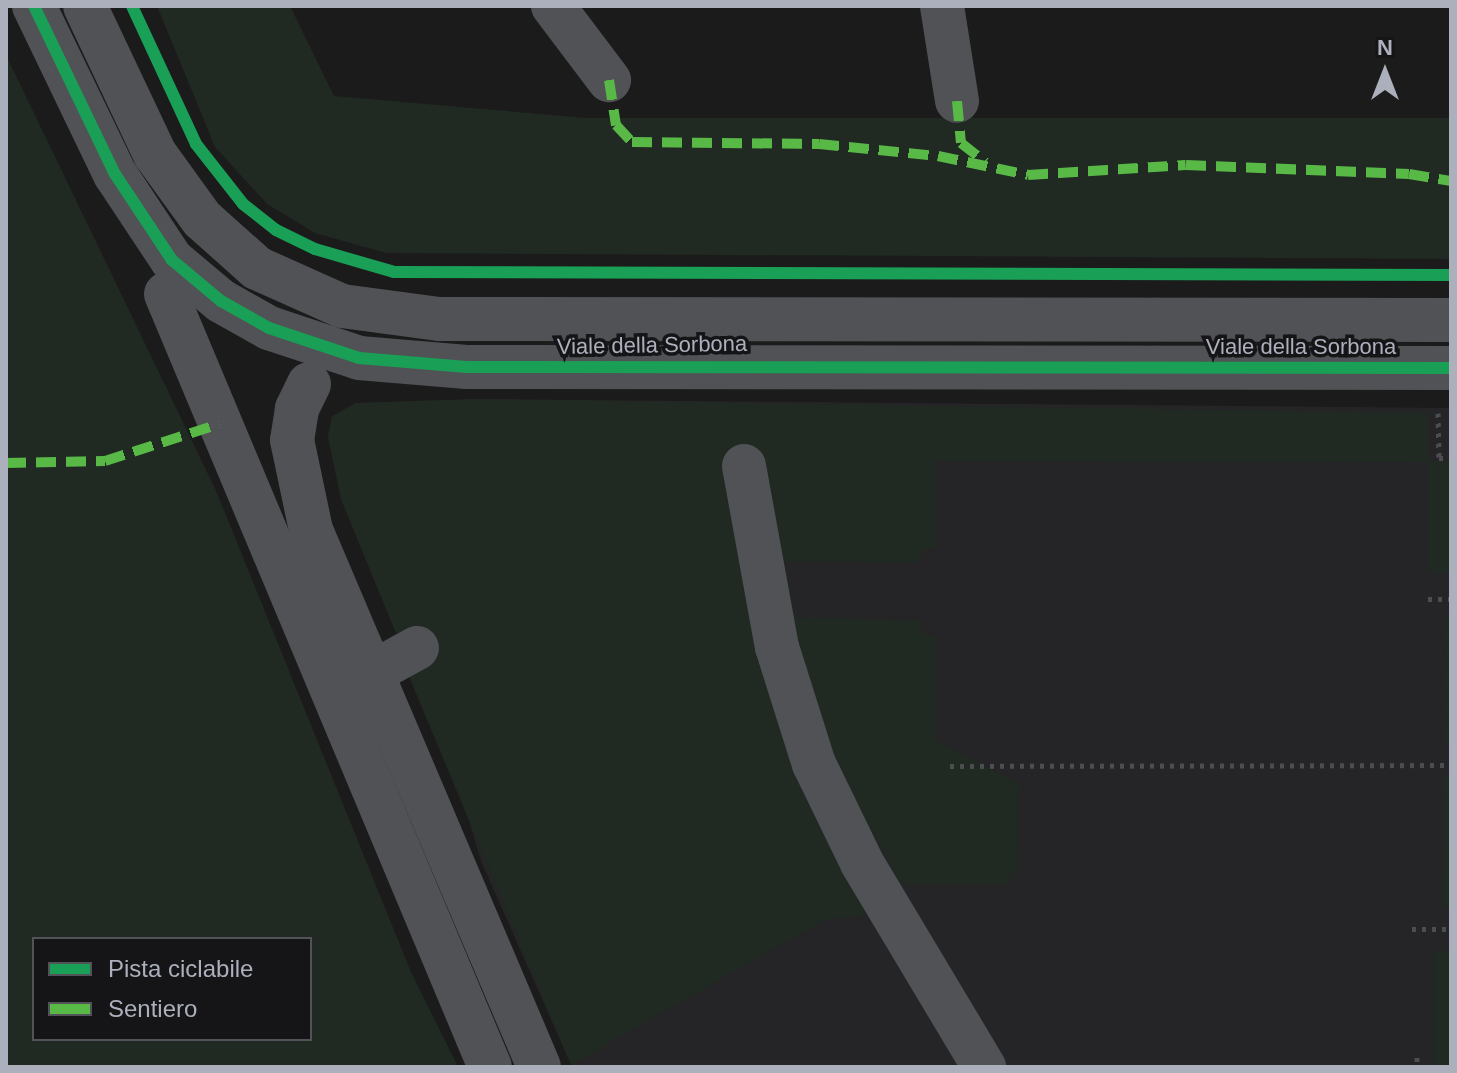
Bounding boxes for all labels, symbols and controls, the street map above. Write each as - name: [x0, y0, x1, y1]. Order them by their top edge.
- north arrow: [1345, 32, 1425, 112]
- text: N: [1377, 35, 1393, 60]
- street label: Viale della Sorbona: [557, 330, 747, 360]
- street label: Viale della Sorbona: [1206, 334, 1396, 360]
- legend: [32, 937, 312, 1041]
- text: Pista ciclabile: [108, 955, 253, 982]
- text: Sentiero: [108, 995, 197, 1022]

